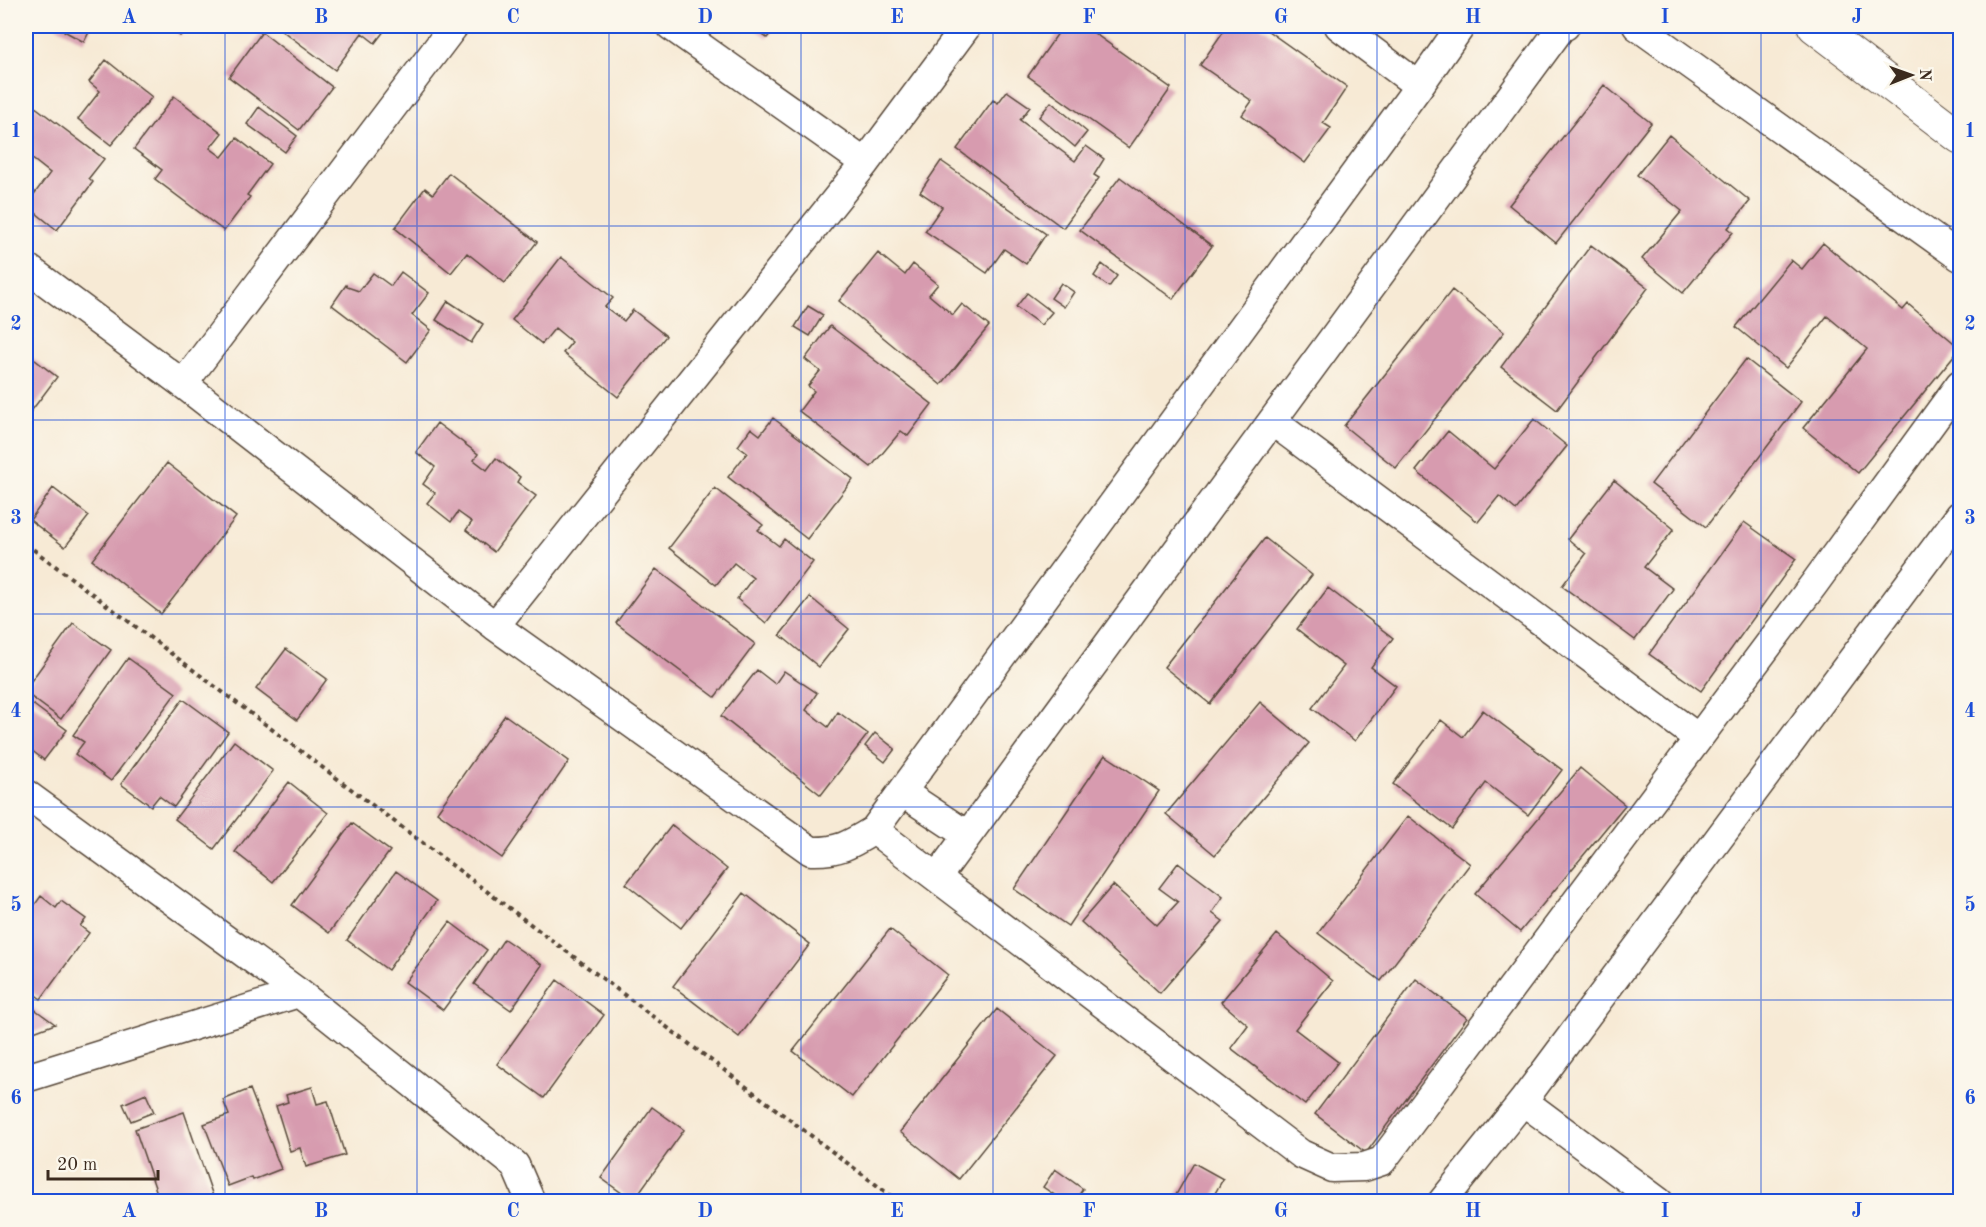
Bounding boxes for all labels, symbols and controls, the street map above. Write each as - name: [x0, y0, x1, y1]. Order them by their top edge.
- text: A: [121, 8, 137, 28]
- text: B: [314, 8, 328, 28]
- text: C: [506, 8, 520, 28]
- text: D: [697, 8, 713, 28]
- text: E: [890, 8, 904, 28]
- text: F: [1082, 8, 1096, 28]
- text: G: [1274, 8, 1288, 28]
- text: H: [1465, 8, 1481, 28]
- text: I: [1661, 8, 1669, 28]
- text: J: [1852, 8, 1863, 28]
- north arrow: [1881, 45, 1941, 105]
- text: N: [1916, 69, 1932, 82]
- text: 1: [10, 122, 22, 142]
- text: 1: [1964, 122, 1976, 142]
- text: 2: [10, 315, 22, 335]
- text: 2: [1964, 315, 1976, 335]
- text: 3: [10, 509, 22, 529]
- text: 3: [1964, 509, 1976, 529]
- text: 4: [10, 702, 22, 722]
- text: 4: [1964, 702, 1976, 722]
- text: 5: [10, 895, 22, 916]
- text: 5: [1964, 895, 1976, 916]
- text: 6: [10, 1089, 22, 1109]
- text: 6: [1964, 1089, 1976, 1109]
- scale bar: [48, 1143, 158, 1181]
- text: 20 m: [57, 1156, 97, 1174]
- text: A: [121, 1202, 137, 1222]
- text: B: [314, 1202, 328, 1222]
- text: C: [506, 1202, 520, 1222]
- text: D: [697, 1202, 713, 1222]
- text: E: [890, 1202, 904, 1222]
- text: F: [1082, 1202, 1096, 1222]
- text: G: [1274, 1202, 1288, 1222]
- text: H: [1465, 1202, 1481, 1222]
- text: I: [1661, 1202, 1669, 1222]
- text: J: [1852, 1202, 1863, 1222]

